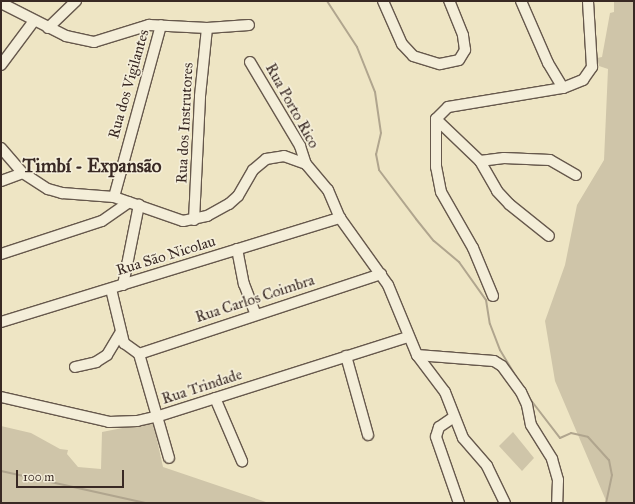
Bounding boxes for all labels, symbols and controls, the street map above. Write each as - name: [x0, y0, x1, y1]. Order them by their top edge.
- street label: Rua dos Vigilantes: [105, 27, 153, 141]
- street label: Rua Porto Rico: [261, 60, 323, 152]
- street label: Rua dos Instrutores: [173, 62, 197, 184]
- district label: Timbí - Expansão: [22, 155, 162, 177]
- street label: Rua São Nicolau: [114, 232, 218, 280]
- street label: Rua Carlos Coimbra: [193, 271, 317, 327]
- street label: Rua Trindade: [160, 366, 244, 408]
- scale bar: [18, 462, 126, 488]
- text: 100 m: [23, 470, 54, 484]

